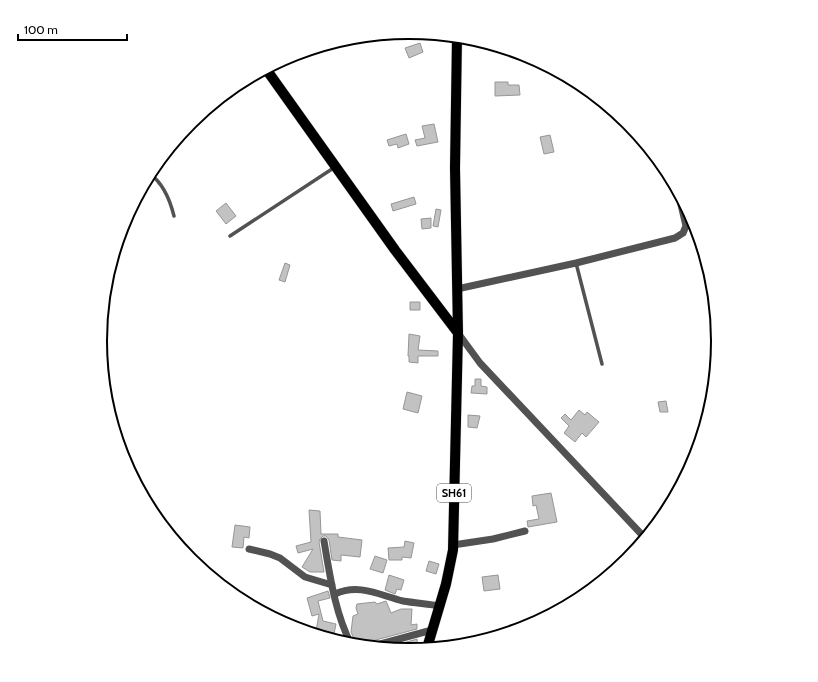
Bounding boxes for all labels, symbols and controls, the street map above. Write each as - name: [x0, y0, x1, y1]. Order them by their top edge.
- scale bar: [18, 16, 127, 42]
- text: 100 m: [24, 22, 58, 37]
- road number: SH61: [437, 484, 471, 502]

